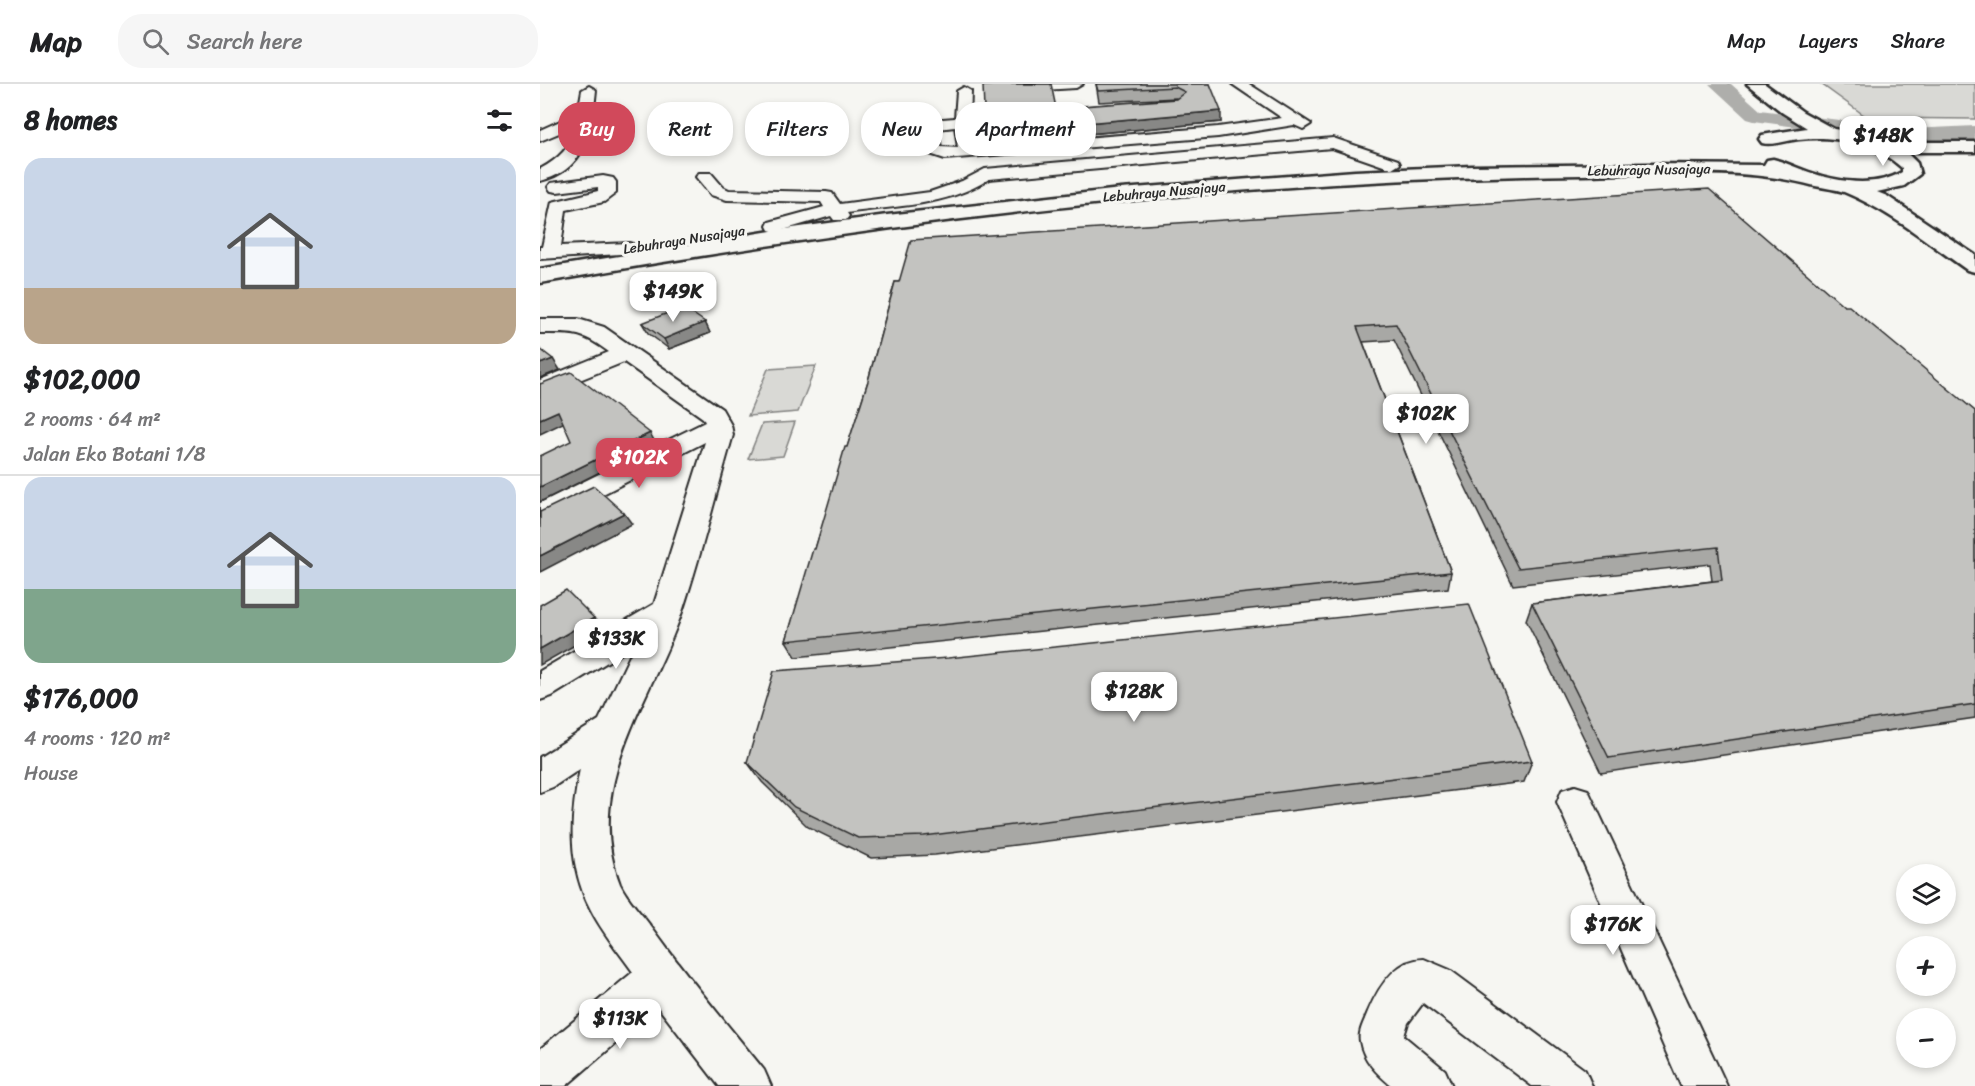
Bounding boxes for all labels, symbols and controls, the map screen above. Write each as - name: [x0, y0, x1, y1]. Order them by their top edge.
- search box: [118, 14, 538, 68]
- text: Map: [30, 17, 82, 66]
- text: Search here: [187, 22, 303, 61]
- text: Map: [1727, 22, 1766, 60]
- text: Layers: [1799, 22, 1858, 60]
- text: Share: [1891, 22, 1945, 60]
- icon: search: [139, 25, 172, 58]
- text: 8 homes: [24, 97, 117, 143]
- chip: Buy: [558, 102, 635, 156]
- chip: Rent: [647, 102, 733, 156]
- chip: Filters: [745, 102, 849, 156]
- chip: New: [861, 102, 943, 156]
- chip: Apartment: [955, 102, 1096, 156]
- icon: filters: [483, 104, 516, 137]
- pin: $148K: [1841, 116, 1925, 167]
- text: $148K: [1854, 118, 1912, 153]
- street label: Lebuhraya Nusajaya: [1587, 156, 1712, 184]
- street label: Lebuhraya Nusajaya: [1102, 174, 1227, 210]
- icon: home: [216, 197, 324, 305]
- street label: Lebuhraya Nusajaya: [621, 218, 748, 262]
- pin: $149K: [631, 272, 715, 323]
- text: $149K: [644, 274, 702, 309]
- text: $102,000: [24, 356, 140, 402]
- pin: $102K: [1384, 394, 1468, 445]
- text: $102K: [1397, 396, 1455, 431]
- text: 2 rooms · 64 m²: [24, 402, 161, 437]
- text: Jalan Eko Botani 1/8: [24, 437, 206, 472]
- pin: $102K: [597, 438, 681, 489]
- text: $102K: [610, 440, 668, 475]
- icon: home: [216, 516, 324, 624]
- pin: $133K: [574, 619, 658, 670]
- text: $133K: [588, 621, 644, 656]
- pin: $128K: [1092, 672, 1176, 723]
- text: $128K: [1105, 674, 1163, 709]
- text: $176,000: [24, 675, 139, 721]
- text: 4 rooms · 120 m²: [24, 721, 171, 756]
- text: House: [24, 756, 78, 791]
- map controls: [1896, 864, 1956, 1068]
- button: layers: [1896, 864, 1956, 924]
- pin: $176K: [1571, 905, 1655, 956]
- text: $176K: [1585, 907, 1641, 942]
- button: +: [1896, 936, 1956, 996]
- pin: $113K: [578, 999, 662, 1050]
- text: $113K: [593, 1001, 647, 1036]
- button: −: [1896, 1008, 1956, 1068]

